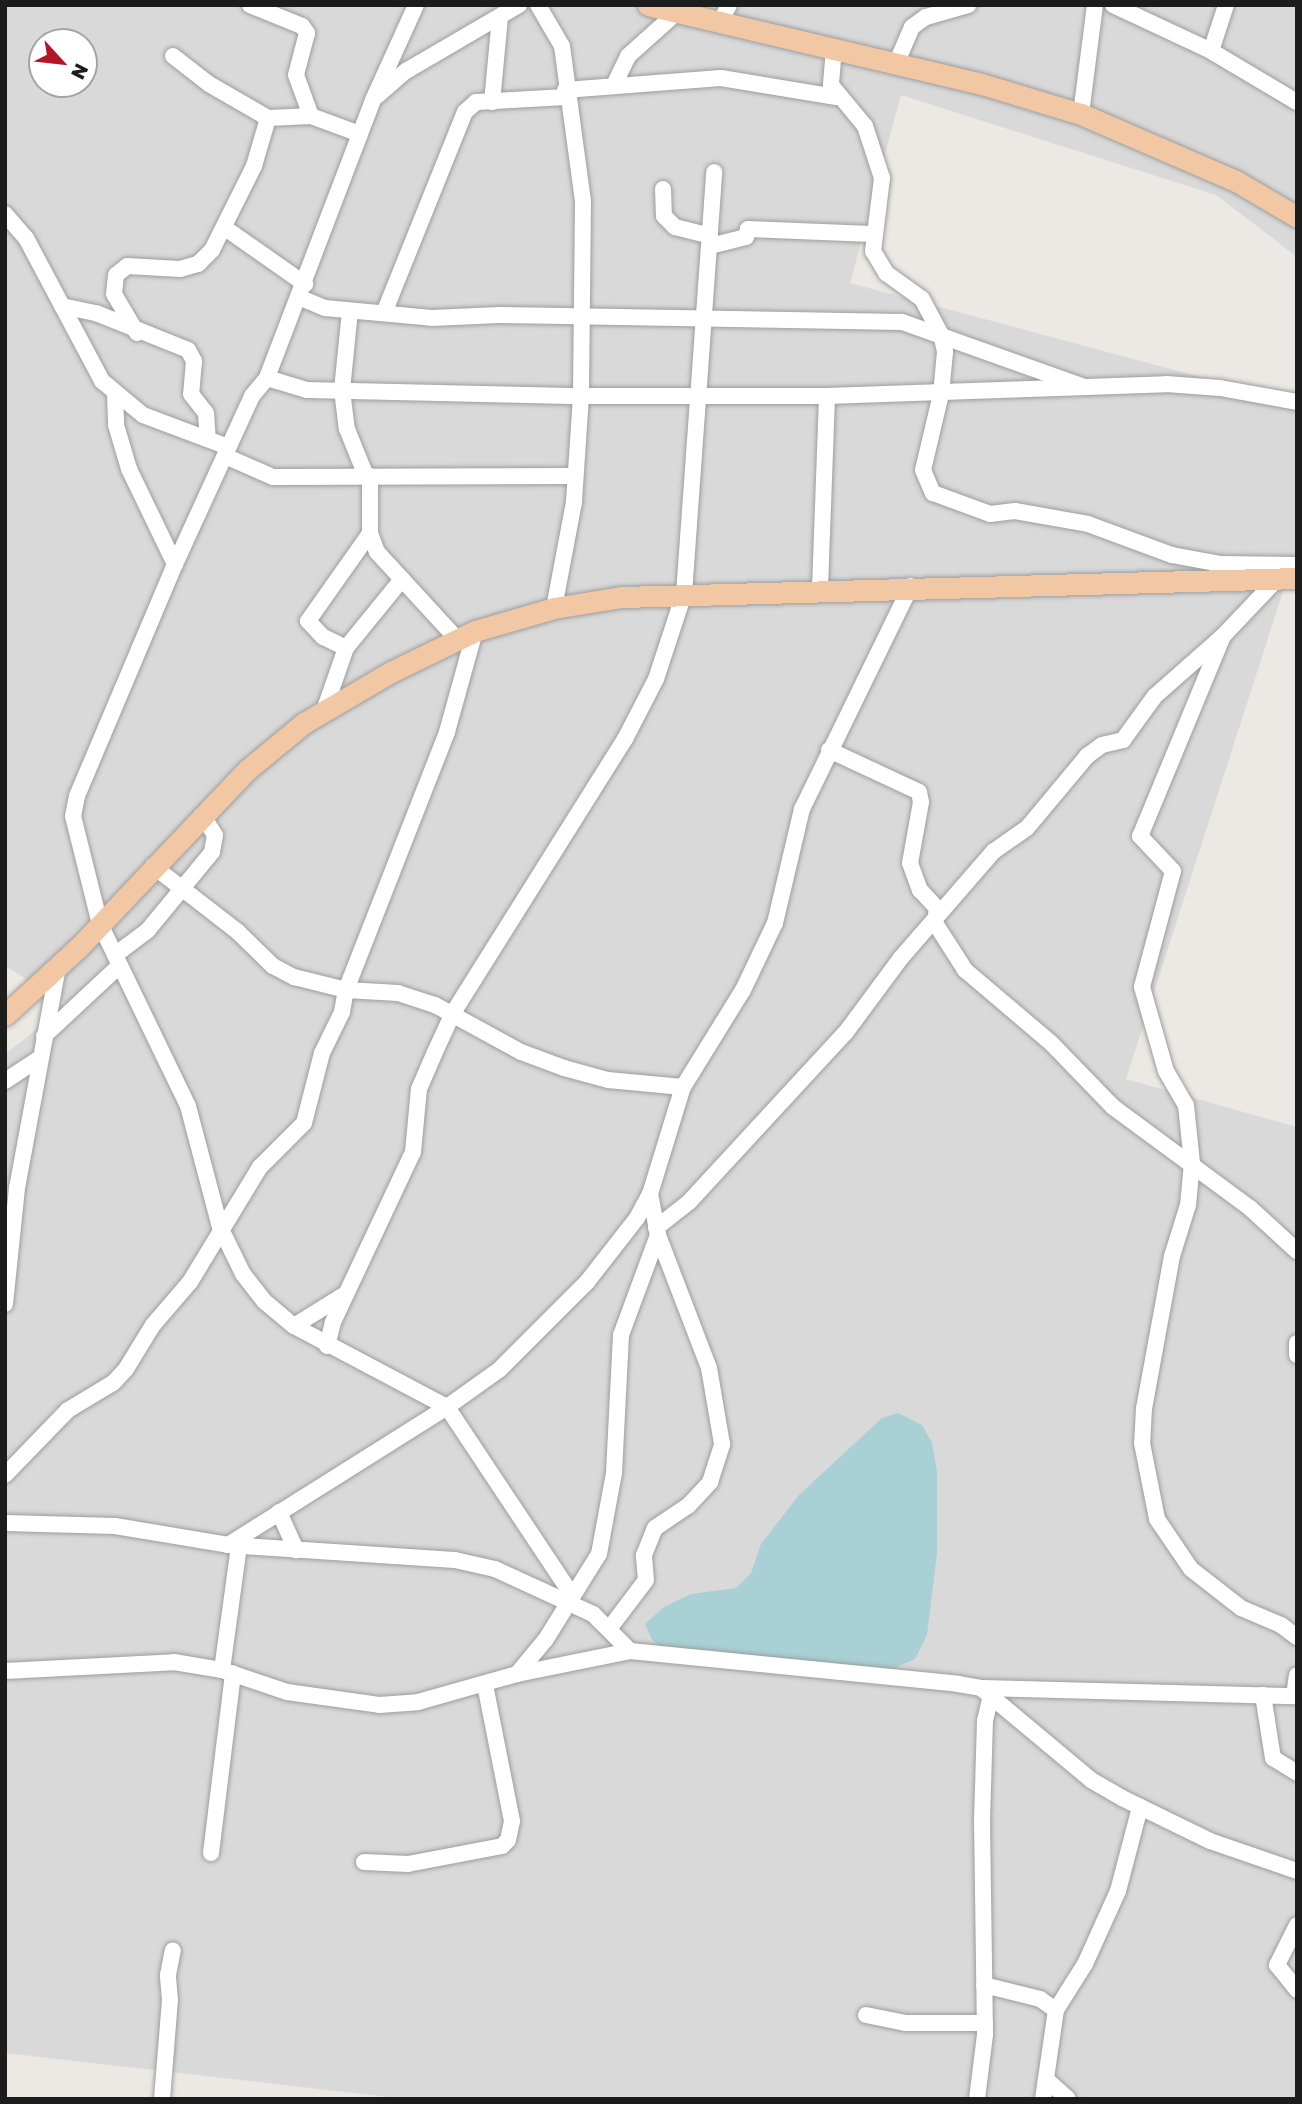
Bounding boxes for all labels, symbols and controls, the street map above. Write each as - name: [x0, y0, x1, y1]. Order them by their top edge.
- north arrow: [28, 28, 98, 98]
- text: N: [67, 60, 94, 84]

